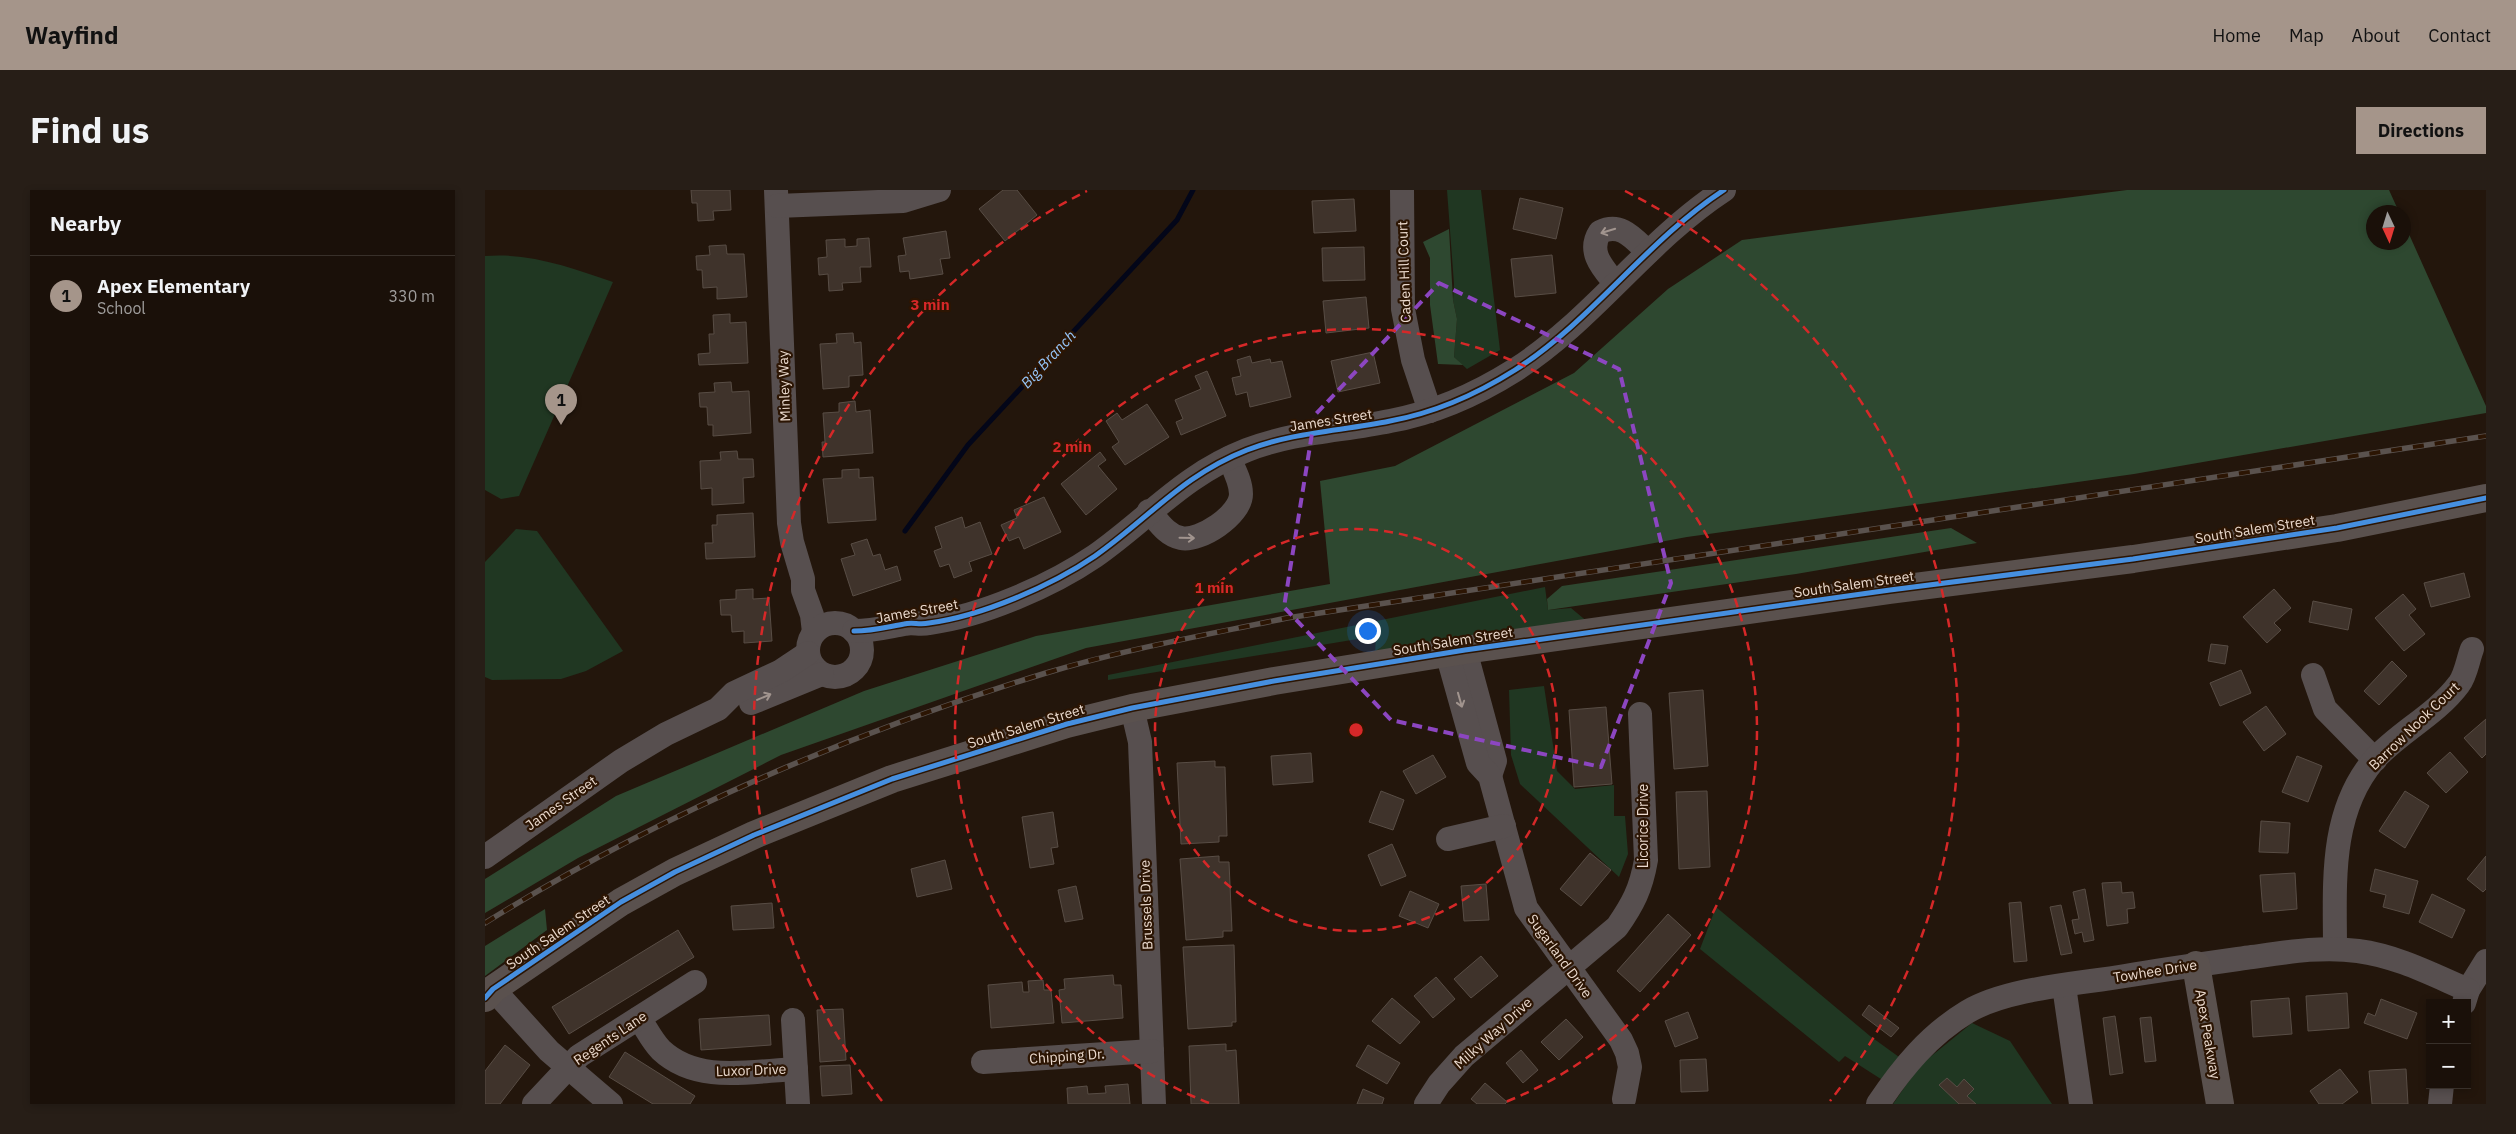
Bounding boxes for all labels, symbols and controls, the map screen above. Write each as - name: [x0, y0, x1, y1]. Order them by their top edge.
- text: Wayfind: [25, 19, 118, 51]
- text: Home: [2213, 24, 2261, 47]
- text: Map: [2289, 24, 2324, 47]
- text: About: [2352, 24, 2400, 47]
- text: Contact: [2428, 24, 2491, 47]
- text: Find us: [30, 107, 149, 153]
- button: Directions: [2356, 107, 2486, 154]
- north arrow: [2366, 205, 2411, 250]
- text: Nearby: [50, 209, 121, 237]
- street label: Caden Hill Court: [1393, 221, 1415, 323]
- one-way arrow: [1600, 226, 1616, 236]
- text: Apex Elementary: [97, 274, 250, 298]
- text: 1: [61, 286, 71, 306]
- text: 330 m: [388, 286, 435, 306]
- text: 3 min: [910, 295, 950, 314]
- text: School: [97, 298, 146, 318]
- water label: Big Branch: [1016, 326, 1080, 392]
- street label: Minley Way: [774, 350, 794, 422]
- pin: 1: [545, 384, 577, 425]
- street label: James Street: [1289, 405, 1373, 435]
- text: 2 min: [1052, 437, 1092, 456]
- street label: South Salem Street: [2194, 511, 2316, 547]
- one-way arrow: [1178, 533, 1194, 543]
- street label: South Salem Street: [1793, 567, 1915, 601]
- text: 1 min: [1194, 578, 1234, 597]
- street label: James Street: [875, 595, 960, 627]
- your location: [1355, 618, 1381, 644]
- street label: South Salem Street: [1392, 623, 1514, 659]
- street label: Barrow Nook Court: [2365, 678, 2463, 774]
- one-way arrow: [756, 692, 771, 702]
- one-way arrow: [1456, 692, 1465, 708]
- street label: South Salem Street: [965, 700, 1087, 752]
- centre of rings: [1347, 721, 1365, 739]
- street label: James Street: [522, 772, 600, 834]
- street label: Licorice Drive: [1634, 783, 1652, 868]
- street label: Brussels Drive: [1135, 859, 1157, 950]
- street label: South Salem Street: [503, 891, 613, 973]
- street label: Sugarland Drive: [1524, 911, 1597, 1002]
- street label: Towhee Drive: [2112, 955, 2199, 987]
- street label: Apex Peakway: [2191, 988, 2225, 1080]
- street label: Milky Way Drive: [1450, 993, 1536, 1073]
- map controls: [2426, 999, 2471, 1089]
- button: +: [2426, 999, 2471, 1044]
- street label: Regents Lane: [570, 1007, 650, 1069]
- street label: Chipping Dr.: [1029, 1044, 1105, 1068]
- button: −: [2426, 1044, 2471, 1089]
- street label: Luxor Drive: [715, 1060, 787, 1080]

